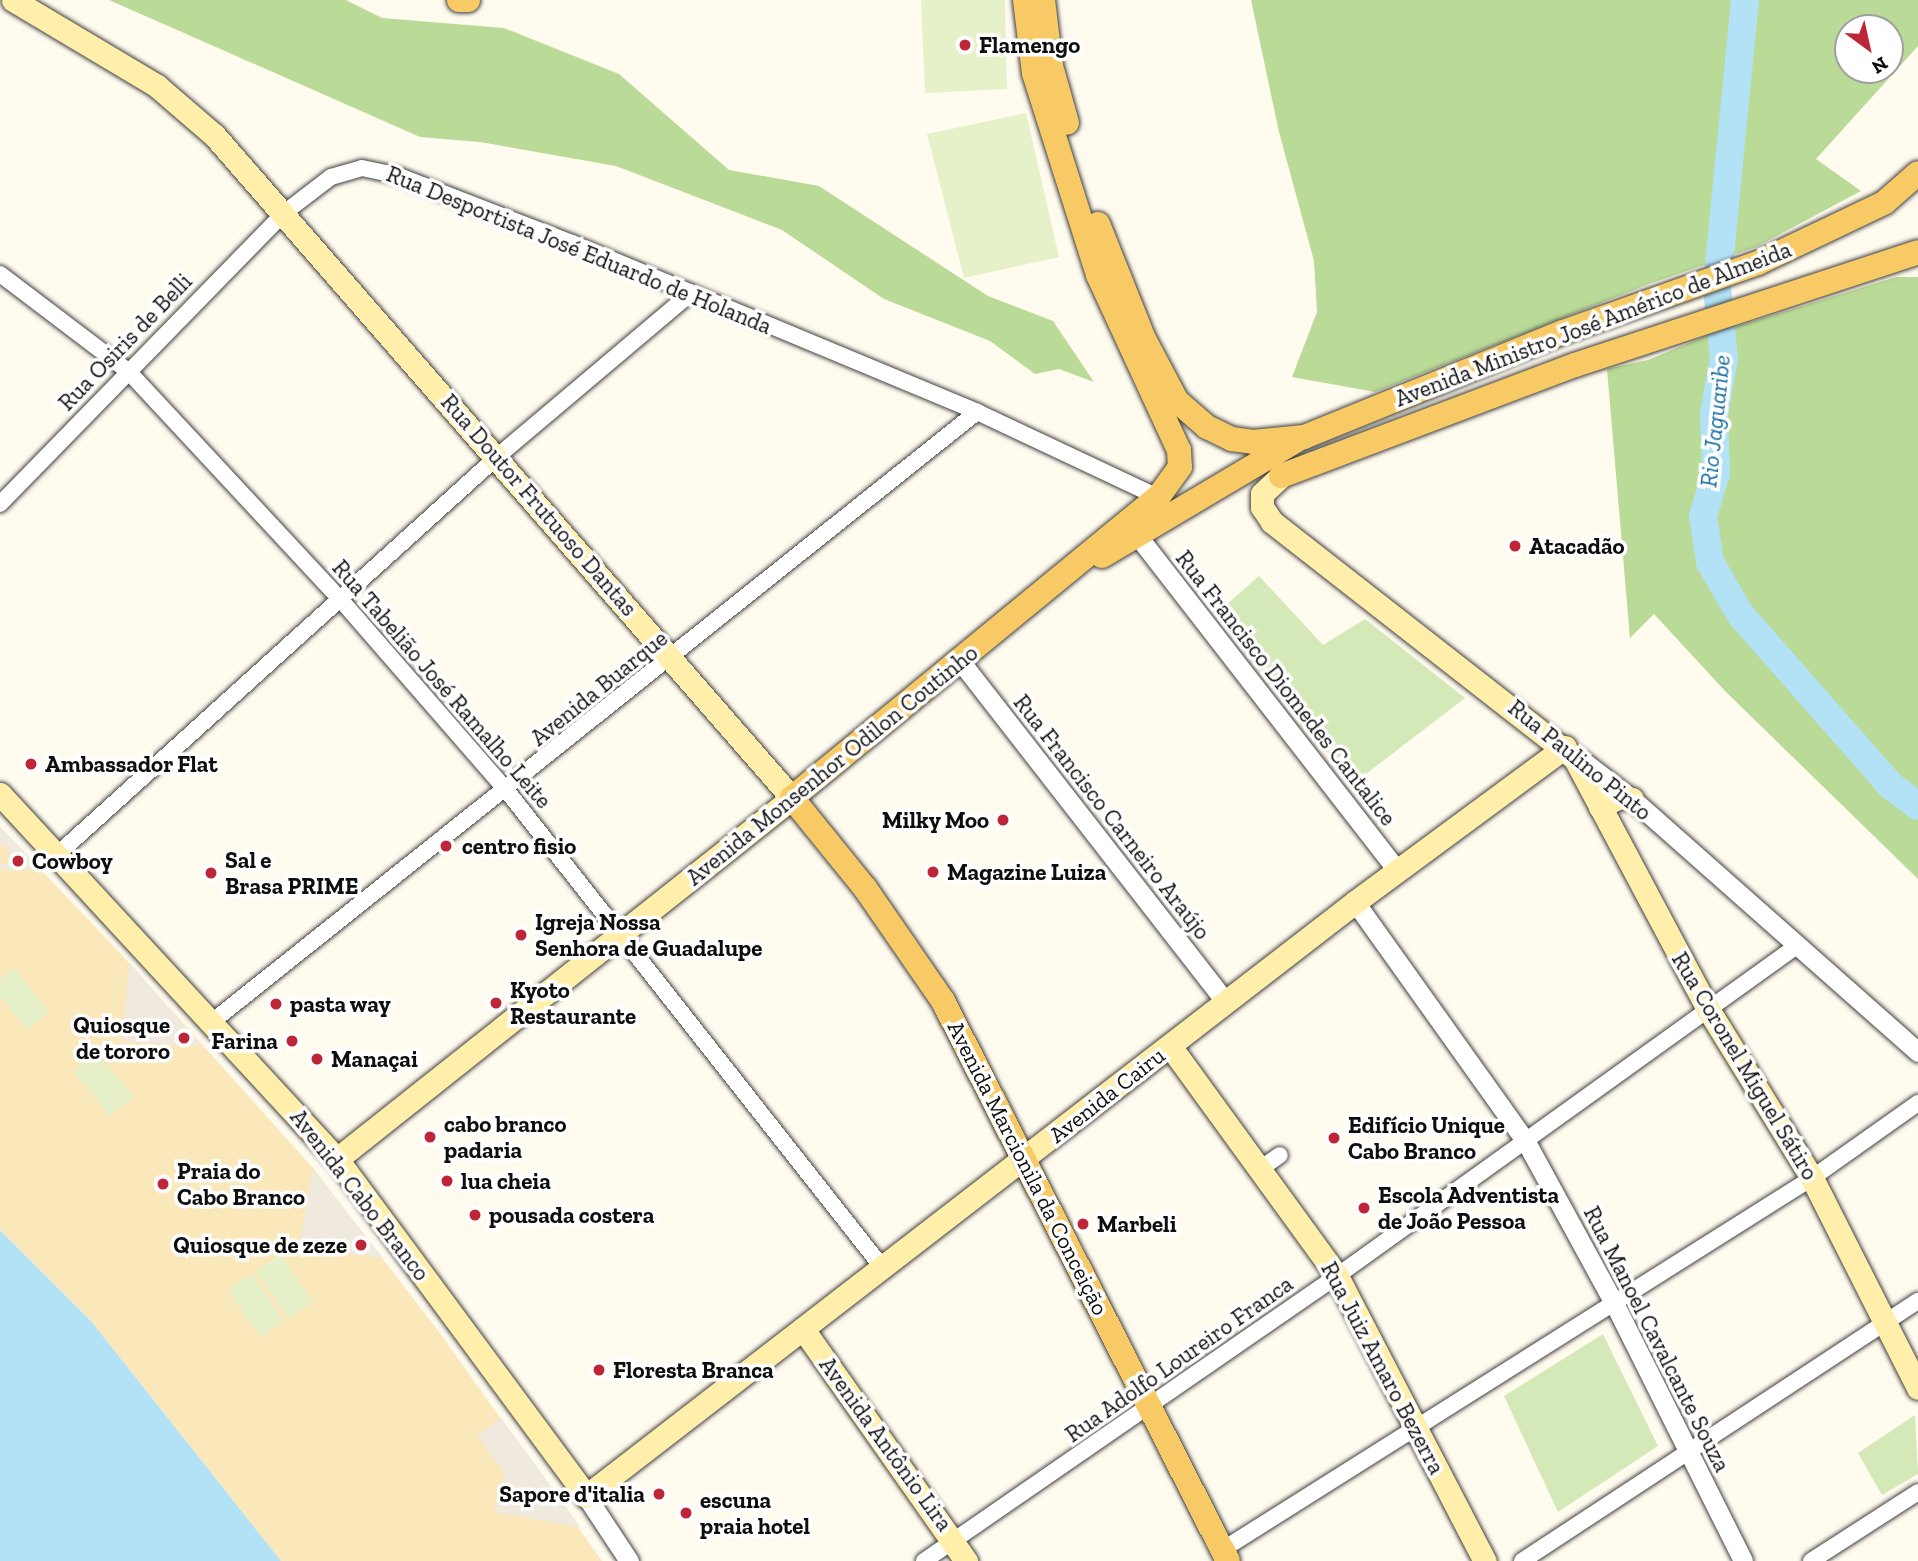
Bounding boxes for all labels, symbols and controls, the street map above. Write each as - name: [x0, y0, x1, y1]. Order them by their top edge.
- north arrow: [1834, 14, 1904, 84]
- place label: Flamengo: [979, 31, 1080, 59]
- marker: Flamengo: [957, 37, 973, 53]
- text: N: [1867, 52, 1892, 79]
- street label: Rua Desportista José Eduardo de Holanda: [382, 160, 776, 340]
- street label: Avenida Ministro José Américo de Almeida: [1390, 235, 1796, 413]
- street label: Rua Osiris de Belli: [53, 268, 197, 416]
- water label: Rio Jaguaribe: [1694, 353, 1736, 489]
- street label: Rua Doutor Frutuoso Dantas: [435, 388, 643, 622]
- place label: Atacadão: [1529, 532, 1625, 560]
- marker: Atacadão: [1507, 538, 1523, 554]
- street label: Rua Francisco Diomedes Cantalice: [1170, 545, 1402, 831]
- street label: Rua Tabelião José Ramalho Leite: [326, 554, 558, 814]
- street label: Avenida Buarque: [525, 624, 673, 752]
- street label: Avenida Monsenhor Odilon Coutinho: [681, 639, 983, 891]
- street label: Rua Francisco Carneiro Araújo: [1008, 689, 1216, 945]
- street label: Rua Paulino Pinto: [1503, 694, 1657, 826]
- place label: Ambassador Flat: [45, 750, 218, 778]
- marker: Ambassador Flat: [23, 756, 39, 772]
- place label: Milky Moo: [881, 806, 989, 834]
- marker: Milky Moo: [995, 812, 1011, 828]
- place label: centro fisio: [462, 832, 576, 860]
- marker: centro fisio: [436, 836, 456, 856]
- place label: Sal e Brasa PRIME: [225, 846, 358, 900]
- place label: Cowboy: [32, 847, 113, 875]
- marker: Cowboy: [10, 853, 26, 869]
- place label: Magazine Luiza: [947, 858, 1106, 886]
- marker: Magazine Luiza: [925, 864, 941, 880]
- marker: Sal e Brasa PRIME: [203, 865, 219, 881]
- place label: Igreja Nossa Senhora de Guadalupe: [535, 908, 762, 962]
- marker: Igreja Nossa Senhora de Guadalupe: [513, 927, 529, 943]
- street label: Rua Coronel Miguel Sátiro: [1666, 947, 1824, 1185]
- place label: Kyoto Restaurante: [510, 976, 636, 1030]
- place label: pasta way: [290, 990, 391, 1018]
- marker: Kyoto Restaurante: [488, 995, 504, 1011]
- marker: pasta way: [268, 996, 284, 1012]
- place label: Quiosque de tororo: [73, 1011, 170, 1065]
- street label: Avenida Marcionila da Conceição: [942, 1016, 1114, 1320]
- place label: Farina: [211, 1027, 278, 1055]
- marker: Quiosque de tororo: [176, 1030, 192, 1046]
- marker: Farina: [284, 1033, 300, 1049]
- street label: Avenida Cairu: [1044, 1041, 1170, 1149]
- place label: Manaçai: [331, 1045, 418, 1073]
- marker: Manaçai: [309, 1051, 325, 1067]
- street label: Avenida Cabo Branco: [284, 1104, 436, 1286]
- place label: cabo branco padaria: [444, 1110, 566, 1164]
- place label: Edifício Unique Cabo Branco: [1348, 1111, 1505, 1165]
- marker: cabo branco padaria: [422, 1129, 438, 1145]
- marker: Edifício Unique Cabo Branco: [1326, 1130, 1342, 1146]
- place label: Praia do Cabo Branco: [177, 1157, 305, 1211]
- place label: lua cheia: [461, 1167, 551, 1195]
- marker: lua cheia: [439, 1173, 455, 1189]
- marker: Praia do Cabo Branco: [155, 1176, 171, 1192]
- place label: Escola Adventista de João Pessoa: [1378, 1181, 1560, 1235]
- marker: Escola Adventista de João Pessoa: [1356, 1200, 1372, 1216]
- place label: pousada costera: [489, 1201, 654, 1229]
- street label: Rua Manoel Cavalcante Souza: [1578, 1202, 1736, 1476]
- marker: pousada costera: [467, 1207, 483, 1223]
- place label: Marbeli: [1097, 1210, 1177, 1238]
- marker: Marbeli: [1075, 1216, 1091, 1232]
- place label: Quiosque de zeze: [173, 1231, 347, 1259]
- marker: Quiosque de zeze: [353, 1237, 369, 1253]
- street label: Rua Juiz Amaro Bezerra: [1315, 1257, 1451, 1479]
- street label: Rua Adolfo Loureiro Franca: [1060, 1270, 1298, 1448]
- street label: Avenida Antônio Lira: [813, 1351, 959, 1537]
- place label: Floresta Branca: [613, 1356, 774, 1384]
- marker: Floresta Branca: [591, 1362, 607, 1378]
- place label: Sapore d'italia: [499, 1480, 645, 1508]
- marker: Sapore d'italia: [651, 1486, 667, 1502]
- place label: escuna praia hotel: [700, 1486, 810, 1540]
- marker: escuna praia hotel: [678, 1505, 694, 1521]

